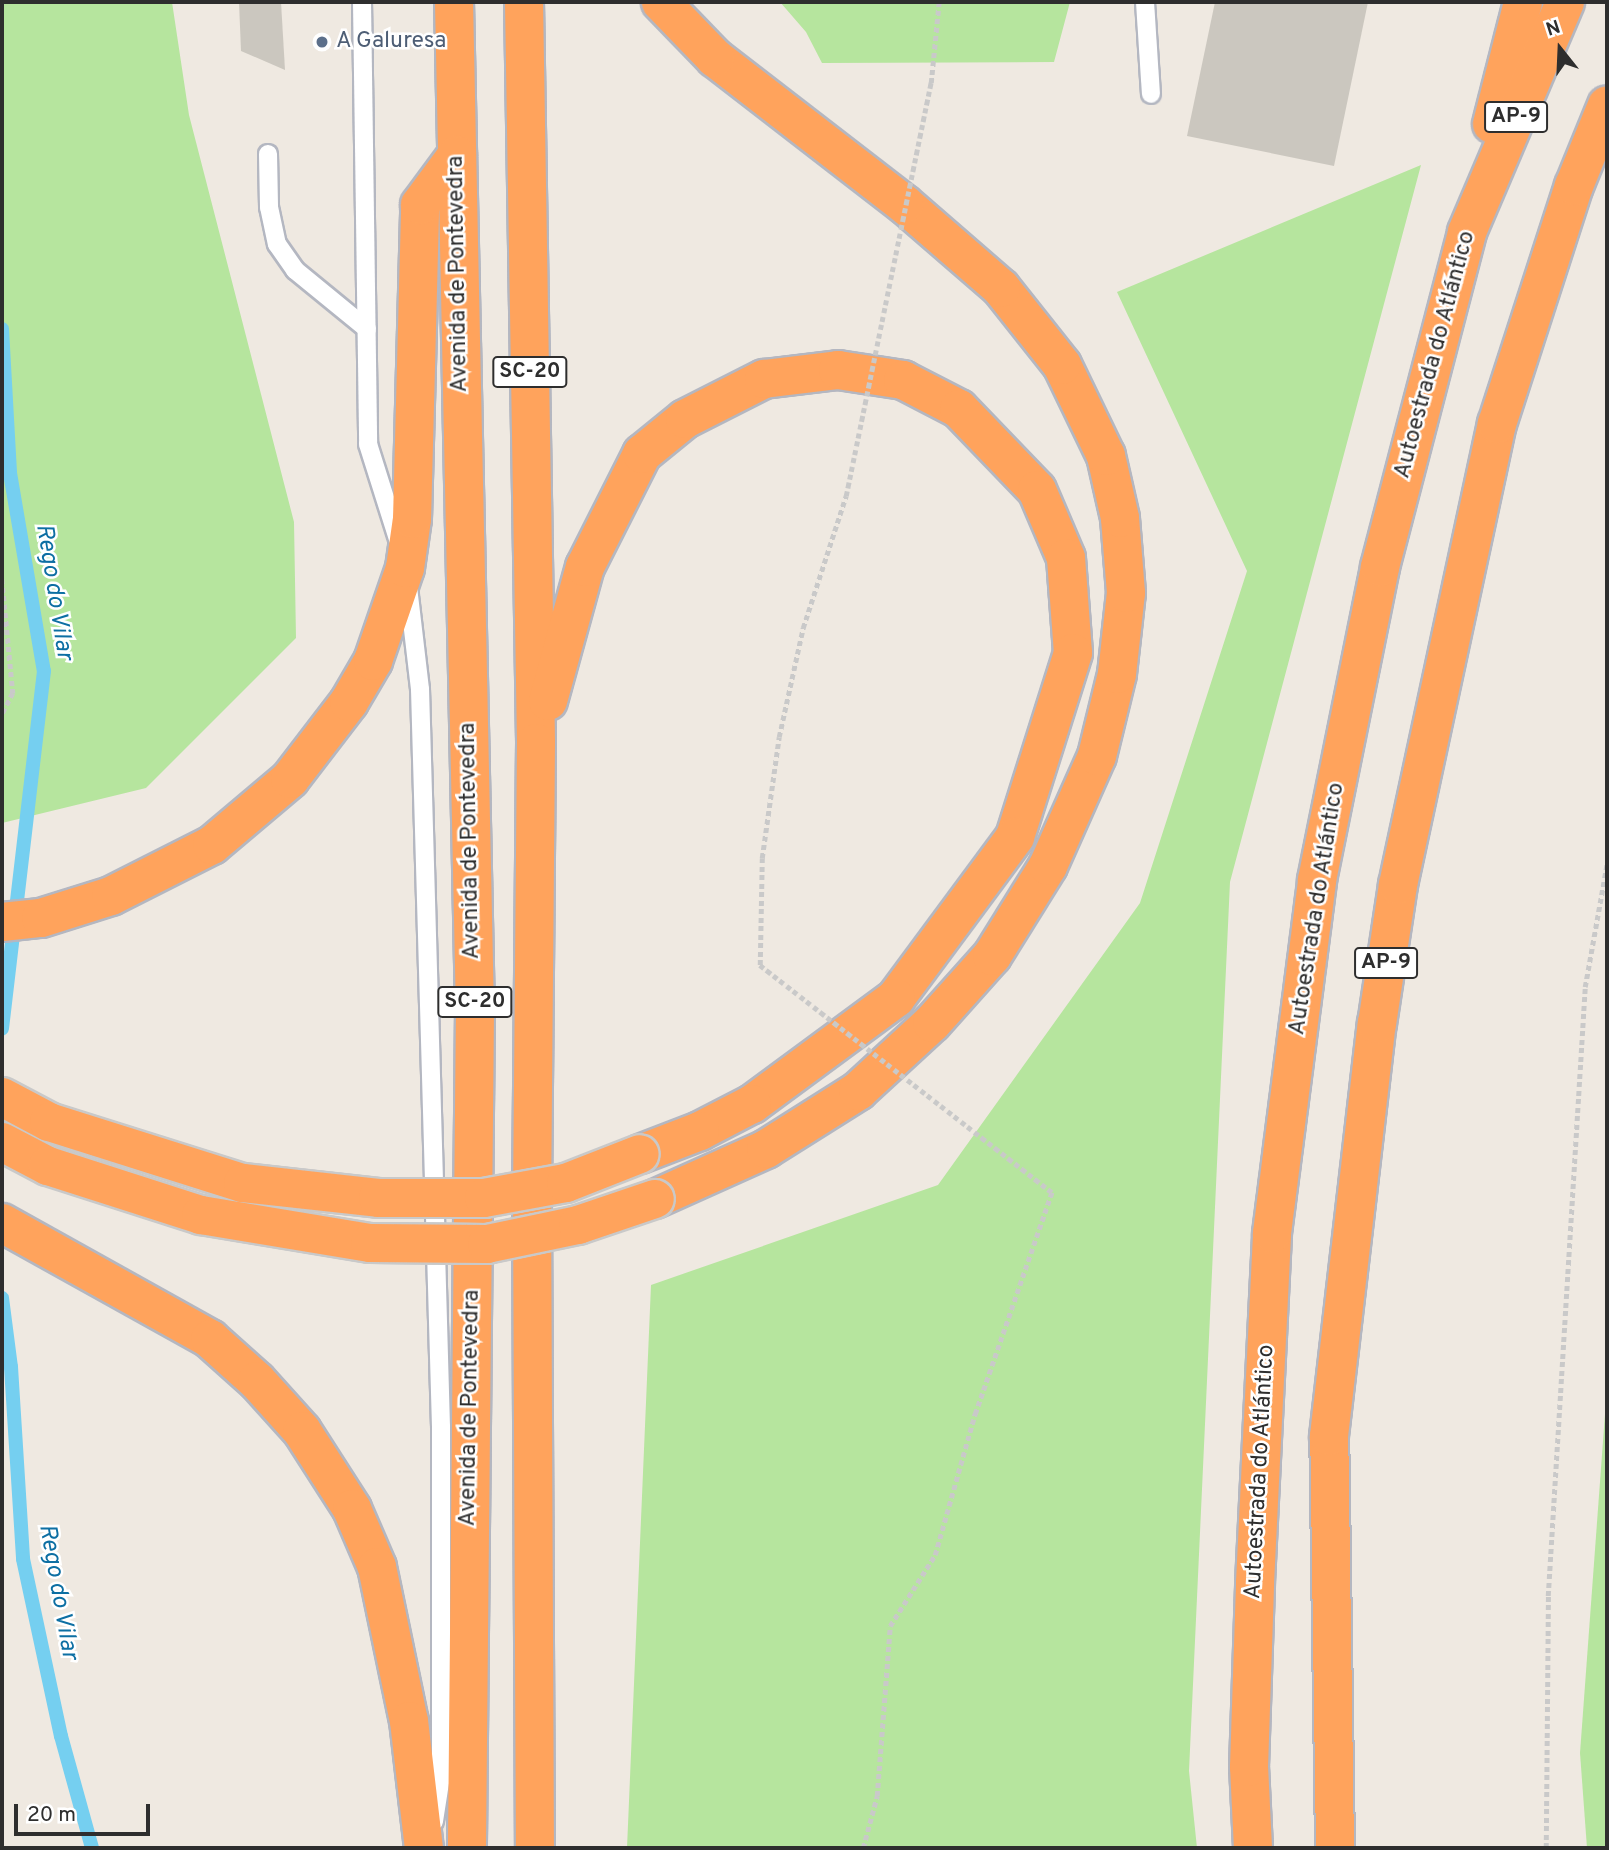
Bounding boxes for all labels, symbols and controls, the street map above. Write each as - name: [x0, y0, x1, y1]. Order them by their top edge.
- north arrow: [1525, 14, 1595, 84]
- text: N: [1543, 16, 1564, 43]
- place label: A Galuresa: [336, 28, 447, 56]
- marker: A Galuresa: [314, 34, 330, 50]
- road number: AP-9: [1483, 100, 1549, 134]
- street label: Avenida de Pontevedra: [443, 155, 475, 393]
- street label: Autoestrada do Atlántico: [1390, 228, 1482, 482]
- road number: SC-20: [491, 354, 568, 390]
- water label: Rego do Vilar: [28, 521, 78, 663]
- street label: Avenida de Pontevedra: [455, 722, 487, 960]
- street label: Autoestrada do Atlántico: [1284, 780, 1352, 1038]
- road number: AP-9: [1353, 946, 1419, 981]
- road number: SC-20: [436, 984, 514, 1020]
- street label: Avenida de Pontevedra: [455, 1289, 487, 1527]
- street label: Autoestrada do Atlántico: [1241, 1343, 1281, 1601]
- water label: Rego do Vilar: [31, 1521, 83, 1663]
- scale bar: [18, 1790, 154, 1834]
- text: 20 m: [27, 1802, 76, 1829]

